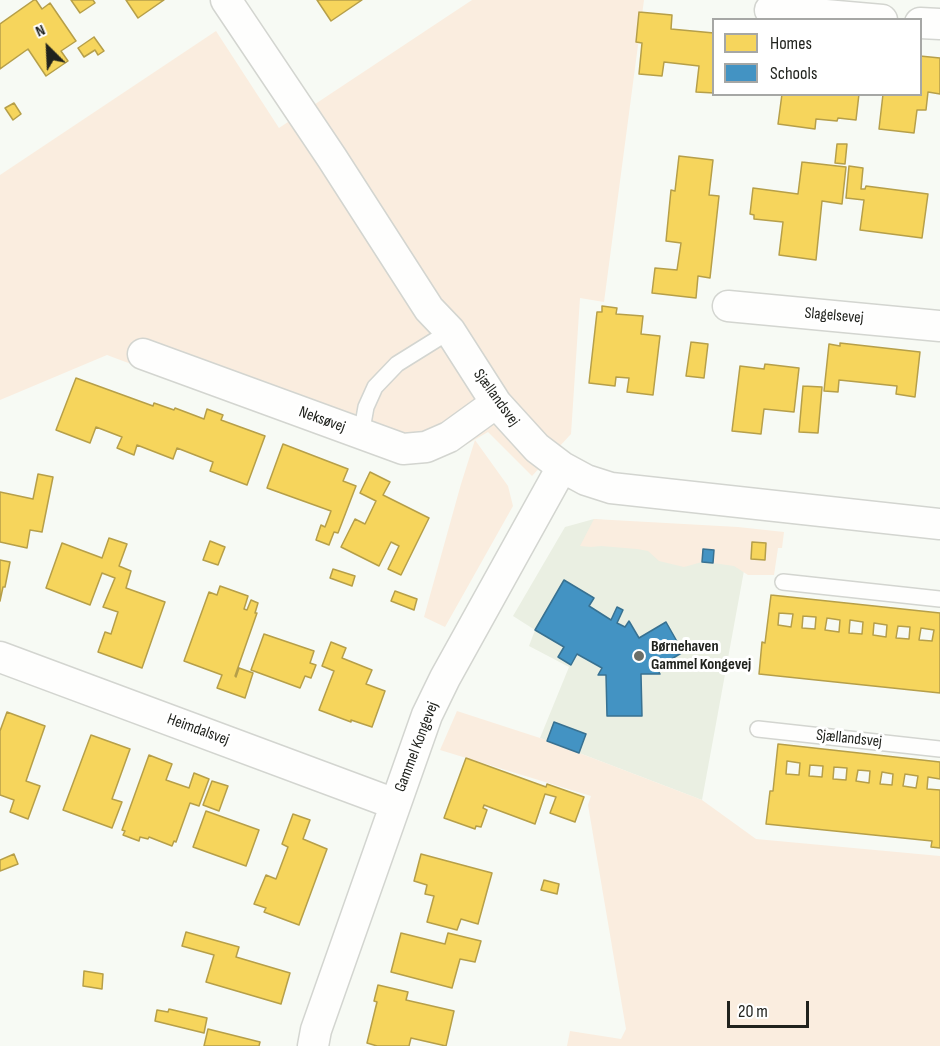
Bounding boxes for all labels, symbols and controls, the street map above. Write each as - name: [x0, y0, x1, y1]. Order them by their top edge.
- north arrow: [18, 18, 78, 78]
- legend: [712, 18, 922, 96]
- text: N: [33, 21, 48, 42]
- text: Homes: [770, 33, 812, 54]
- text: Schools: [770, 63, 817, 84]
- street label: Slagelsevej: [804, 304, 864, 328]
- street label: Sjællandsvej: [469, 366, 523, 430]
- street label: Neksøvej: [296, 403, 348, 437]
- place label: Børnehaven Gammel Kongevej: [651, 637, 751, 675]
- marker: Børnehaven Gammel Kongevej: [632, 649, 646, 663]
- street label: Gammel Kongevej: [391, 699, 443, 795]
- street label: Heimdalsvej: [164, 710, 232, 750]
- street label: Sjællandsvej: [815, 726, 883, 752]
- scale bar: [730, 989, 812, 1027]
- text: 20 m: [738, 1001, 768, 1022]

